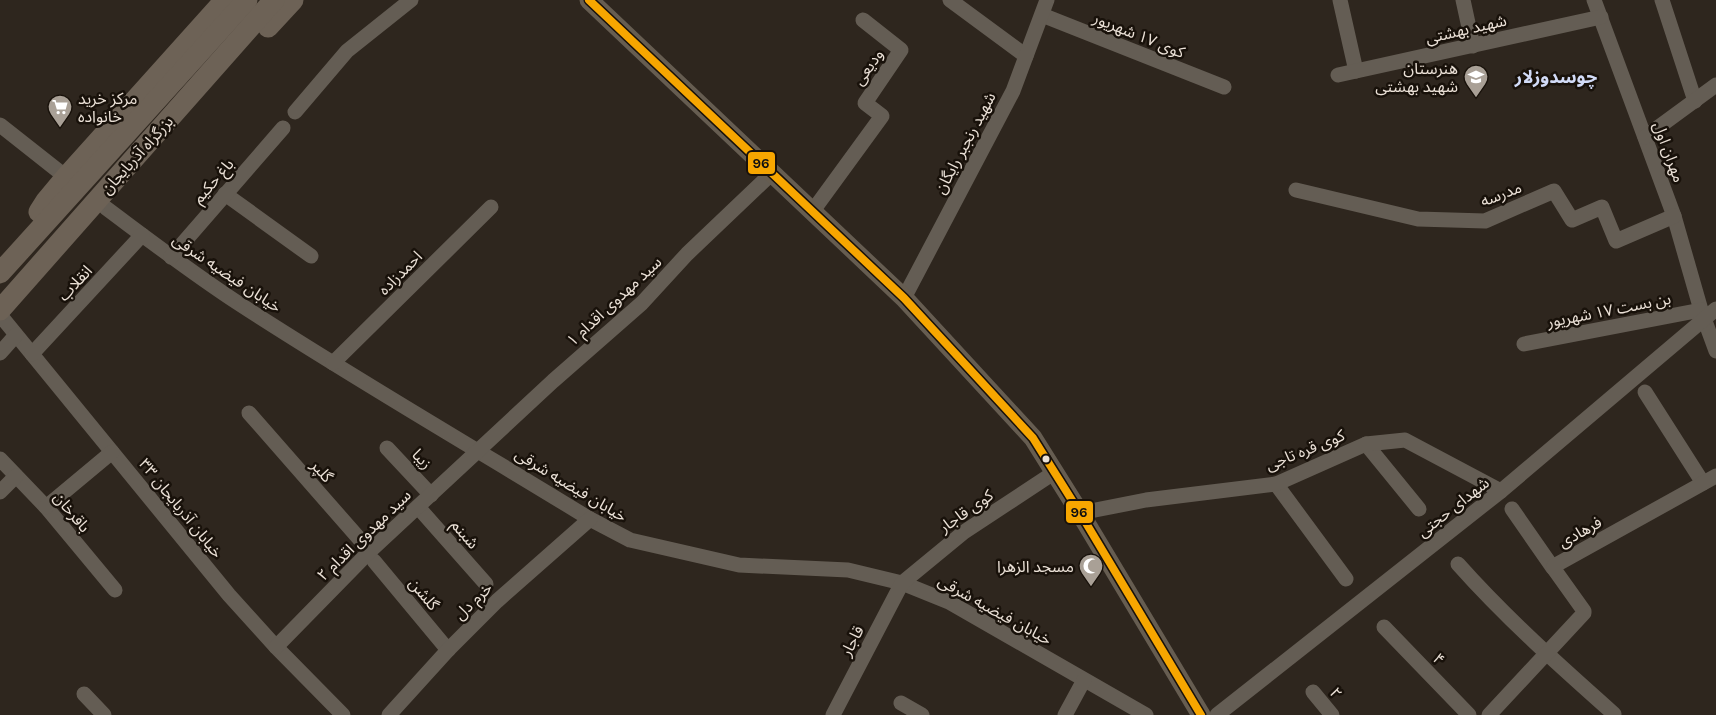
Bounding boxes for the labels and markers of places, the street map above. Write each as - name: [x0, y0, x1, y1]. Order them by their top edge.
- place label: هنرستان شهید بهشتی: [1375, 59, 1458, 96]
- school or university icon: هنرستان شهید بهشتی: [1463, 64, 1489, 98]
- place label: مرکز خرید خانواده: [78, 89, 137, 126]
- supermarket icon: مرکز خرید خانواده: [47, 94, 73, 128]
- unlabelled marker: [1041, 454, 1051, 464]
- mosque icon: مسجد الزهرا: [1078, 553, 1104, 587]
- place label: مسجد الزهرا: [997, 557, 1074, 576]

